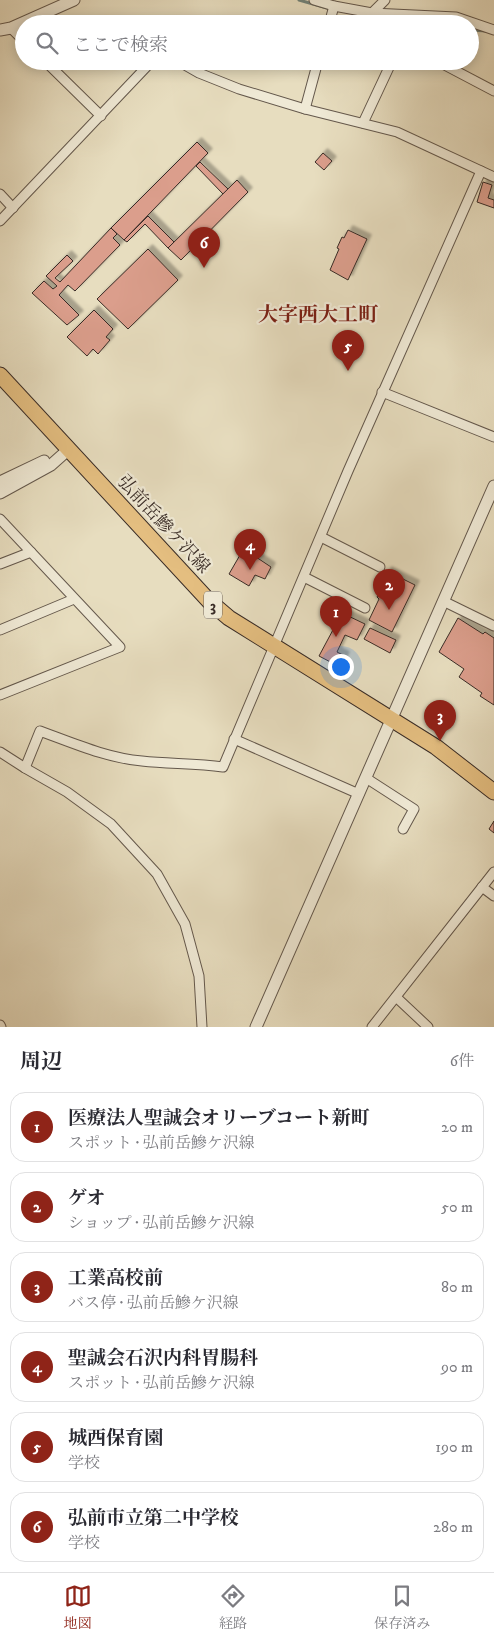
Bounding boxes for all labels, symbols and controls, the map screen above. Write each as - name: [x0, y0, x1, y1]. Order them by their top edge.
- search box: [15, 15, 479, 70]
- icon: search: [33, 29, 61, 57]
- text: ここで検索: [73, 34, 168, 57]
- pin: 6: [188, 227, 220, 268]
- district label: 大字西大工町: [258, 303, 379, 328]
- pin: 5: [332, 330, 364, 371]
- street label: 弘前岳鰺ケ沢線: [112, 471, 214, 578]
- pin: 4: [234, 529, 266, 570]
- pin: 2: [373, 569, 405, 610]
- road number: 3: [204, 592, 222, 618]
- pin: 1: [320, 596, 352, 637]
- your location: [328, 654, 354, 680]
- pin: 3: [424, 700, 456, 741]
- text: 周辺: [20, 1049, 62, 1075]
- text: 6件: [450, 1051, 474, 1071]
- text: 医療法人聖誠会オリーブコート新町: [68, 1107, 370, 1130]
- text: 1: [34, 1117, 40, 1137]
- text: 20 m: [441, 1117, 473, 1137]
- text: スポット · 弘前岳鰺ケ沢線: [68, 1133, 255, 1153]
- text: ゲオ: [68, 1187, 106, 1210]
- text: 2: [33, 1197, 41, 1217]
- text: 50 m: [441, 1197, 473, 1217]
- text: ショップ · 弘前岳鰺ケ沢線: [68, 1213, 254, 1233]
- text: 工業高校前: [68, 1267, 163, 1290]
- text: 3: [34, 1277, 40, 1297]
- text: 80 m: [441, 1277, 473, 1297]
- text: バス停 · 弘前岳鰺ケ沢線: [68, 1293, 239, 1313]
- text: 聖誠会石沢内科胃腸科: [68, 1347, 258, 1370]
- text: 4: [32, 1357, 42, 1377]
- text: 90 m: [441, 1357, 473, 1377]
- text: スポット · 弘前岳鰺ケ沢線: [68, 1373, 255, 1393]
- text: 城西保育園: [68, 1427, 163, 1450]
- text: 5: [33, 1437, 41, 1457]
- text: 190 m: [435, 1437, 473, 1457]
- text: 学校: [68, 1453, 100, 1473]
- text: 弘前市立第二中学校: [68, 1507, 239, 1530]
- text: 6: [33, 1517, 41, 1537]
- text: 280 m: [433, 1517, 473, 1537]
- text: 学校: [68, 1533, 100, 1553]
- tab: 地図: [64, 1582, 92, 1633]
- tab: 経路: [219, 1582, 247, 1633]
- tab: 保存済み: [374, 1582, 430, 1633]

